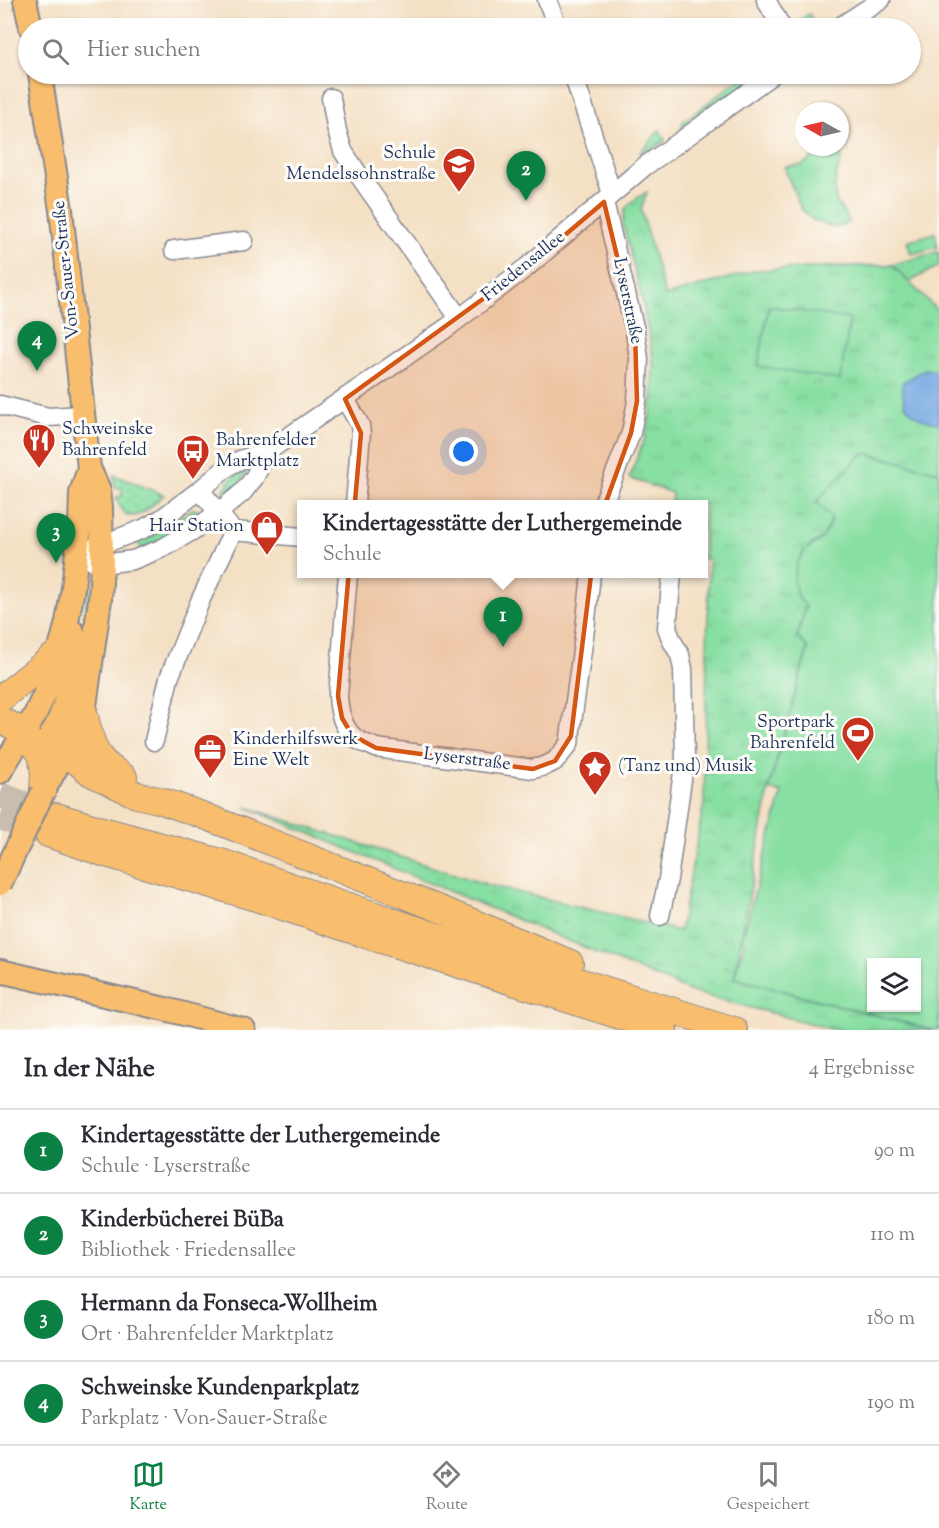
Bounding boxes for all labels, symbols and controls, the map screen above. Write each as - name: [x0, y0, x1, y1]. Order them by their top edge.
- search box: [18, 18, 921, 84]
- icon: search: [39, 35, 72, 68]
- text: Hier suchen: [87, 35, 201, 67]
- north arrow: [795, 102, 849, 156]
- place label: Schule Mendelssohnstraße: [286, 141, 436, 188]
- school or university icon: Schule Mendelssohnstraße: [441, 146, 477, 193]
- pin: 2: [506, 152, 546, 201]
- street label: Von-Sauer-Straße: [47, 199, 87, 341]
- street label: Friedensallee: [477, 225, 571, 309]
- street label: Lyserstraße: [605, 255, 649, 347]
- pin: 4: [18, 322, 57, 371]
- place label: Schweinske Bahrenfeld: [62, 417, 153, 464]
- restaurant icon: Schweinske Bahrenfeld: [21, 422, 57, 469]
- place label: Bahrenfelder Marktplatz: [216, 428, 316, 475]
- bus stop icon: Bahrenfelder Marktplatz: [175, 433, 211, 480]
- your location: [449, 437, 478, 466]
- popup: [297, 500, 708, 578]
- shop icon: Hair Station: [249, 509, 285, 556]
- text: Kindertagesstätte der Luthergemeinde: [323, 509, 682, 541]
- pin: 3: [36, 514, 76, 563]
- place label: Hair Station: [149, 514, 244, 540]
- text: Schule: [323, 541, 381, 570]
- pin: 1: [484, 598, 522, 647]
- place label: Sportpark Bahrenfeld: [750, 710, 835, 757]
- sports icon: Sportpark Bahrenfeld: [840, 715, 876, 762]
- place label: Kinderhilfswerk Eine Welt: [233, 727, 359, 774]
- office icon: Kinderhilfswerk Eine Welt: [192, 732, 228, 779]
- street label: Lyserstraße: [422, 742, 512, 778]
- place icon: (Tanz und) Musik: [577, 749, 613, 796]
- place label: (Tanz und) Musik: [618, 754, 754, 780]
- map controls: [867, 958, 921, 1012]
- button: layers: [867, 958, 921, 1012]
- text: In der Nähe: [24, 1051, 155, 1088]
- text: 4 Ergebnisse: [809, 1055, 915, 1084]
- text: Kindertagesstätte der Luthergemeinde: [81, 1121, 440, 1153]
- text: 1: [40, 1137, 47, 1166]
- text: 90 m: [874, 1137, 915, 1166]
- text: Schule · Lyserstraße: [81, 1153, 251, 1182]
- text: Kinderbücherei BüBa: [81, 1205, 284, 1237]
- text: 2: [39, 1221, 48, 1250]
- text: 110 m: [870, 1221, 915, 1250]
- text: Bibliothek · Friedensallee: [81, 1237, 296, 1266]
- text: Hermann da Fonseca-Wollheim: [81, 1289, 378, 1321]
- text: 3: [39, 1305, 48, 1334]
- text: 180 m: [867, 1305, 915, 1334]
- text: Ort · Bahrenfelder Marktplatz: [81, 1321, 334, 1350]
- text: Schweinske Kundenparkplatz: [81, 1373, 359, 1405]
- text: 4: [38, 1389, 49, 1418]
- text: 190 m: [867, 1389, 915, 1418]
- text: Parkplatz · Von-Sauer-Straße: [81, 1405, 327, 1434]
- tab: Karte: [129, 1458, 167, 1517]
- tab: Route: [426, 1458, 468, 1517]
- tab: Gespeichert: [727, 1458, 810, 1517]

